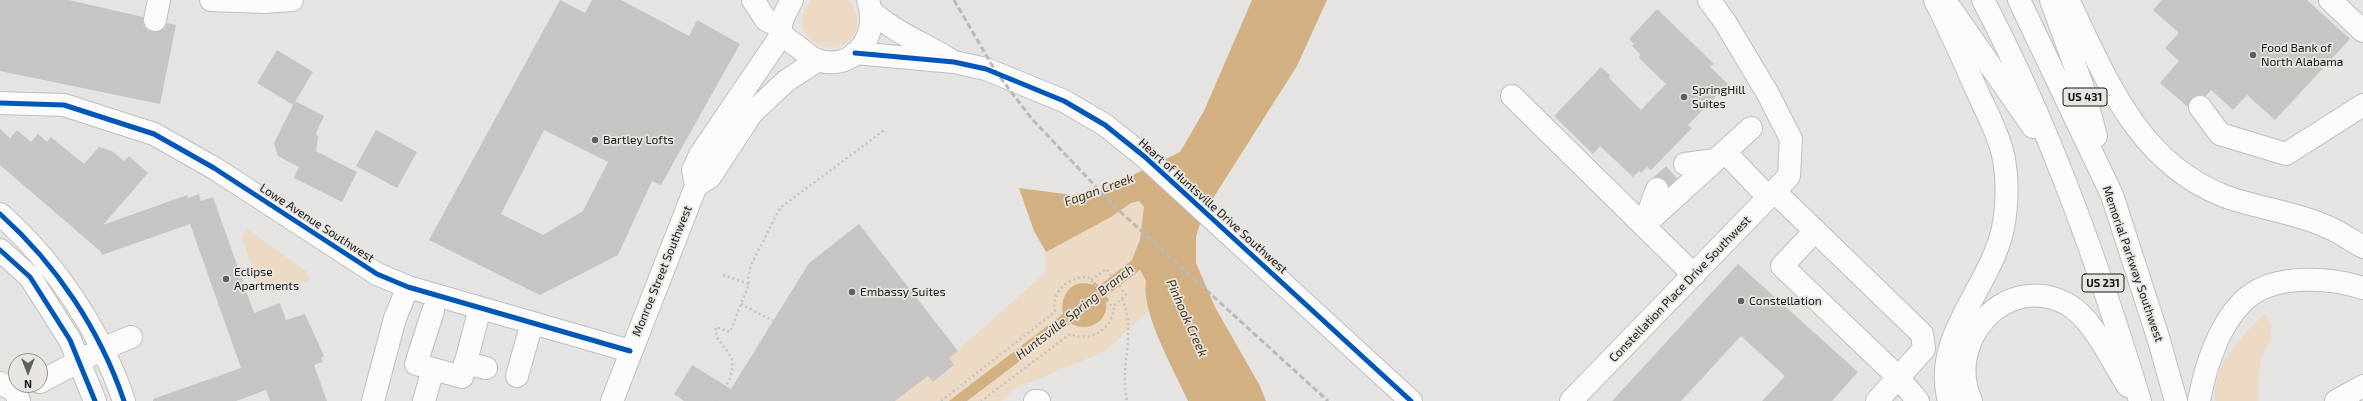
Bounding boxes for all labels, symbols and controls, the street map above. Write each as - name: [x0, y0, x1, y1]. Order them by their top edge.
- place label: Food Bank of North Alabama: [2261, 41, 2343, 69]
- marker: Food Bank of North Alabama: [2248, 50, 2258, 60]
- place label: SpringHill Suites: [1692, 83, 1745, 111]
- road number: US 431: [2063, 88, 2107, 106]
- marker: SpringHill Suites: [1679, 92, 1689, 102]
- place label: Bartley Lofts: [603, 133, 674, 147]
- marker: Bartley Lofts: [590, 135, 600, 145]
- street label: Heart of Huntsville Drive Southwest: [1136, 135, 1290, 277]
- water label: Fagan Creek: [1062, 170, 1136, 210]
- street label: Lowe Avenue Southwest: [257, 181, 377, 265]
- street label: Memorial Parkway Southwest: [2100, 184, 2166, 344]
- street label: Monroe Street Southwest: [629, 203, 695, 339]
- street label: Constellation Place Drive Southwest: [1606, 213, 1754, 365]
- water label: Huntsville Spring Branch: [1013, 261, 1137, 363]
- place label: Eclipse Apartments: [234, 265, 299, 293]
- marker: Eclipse Apartments: [221, 274, 231, 284]
- road number: US 231: [2082, 274, 2124, 292]
- water label: Pinhook Creek: [1163, 277, 1211, 359]
- place label: Embassy Suites: [860, 285, 945, 299]
- marker: Embassy Suites: [847, 287, 857, 297]
- place label: Constellation: [1749, 294, 1822, 308]
- marker: Constellation: [1736, 296, 1746, 306]
- north arrow: [8, 353, 48, 393]
- text: N: [24, 378, 32, 391]

